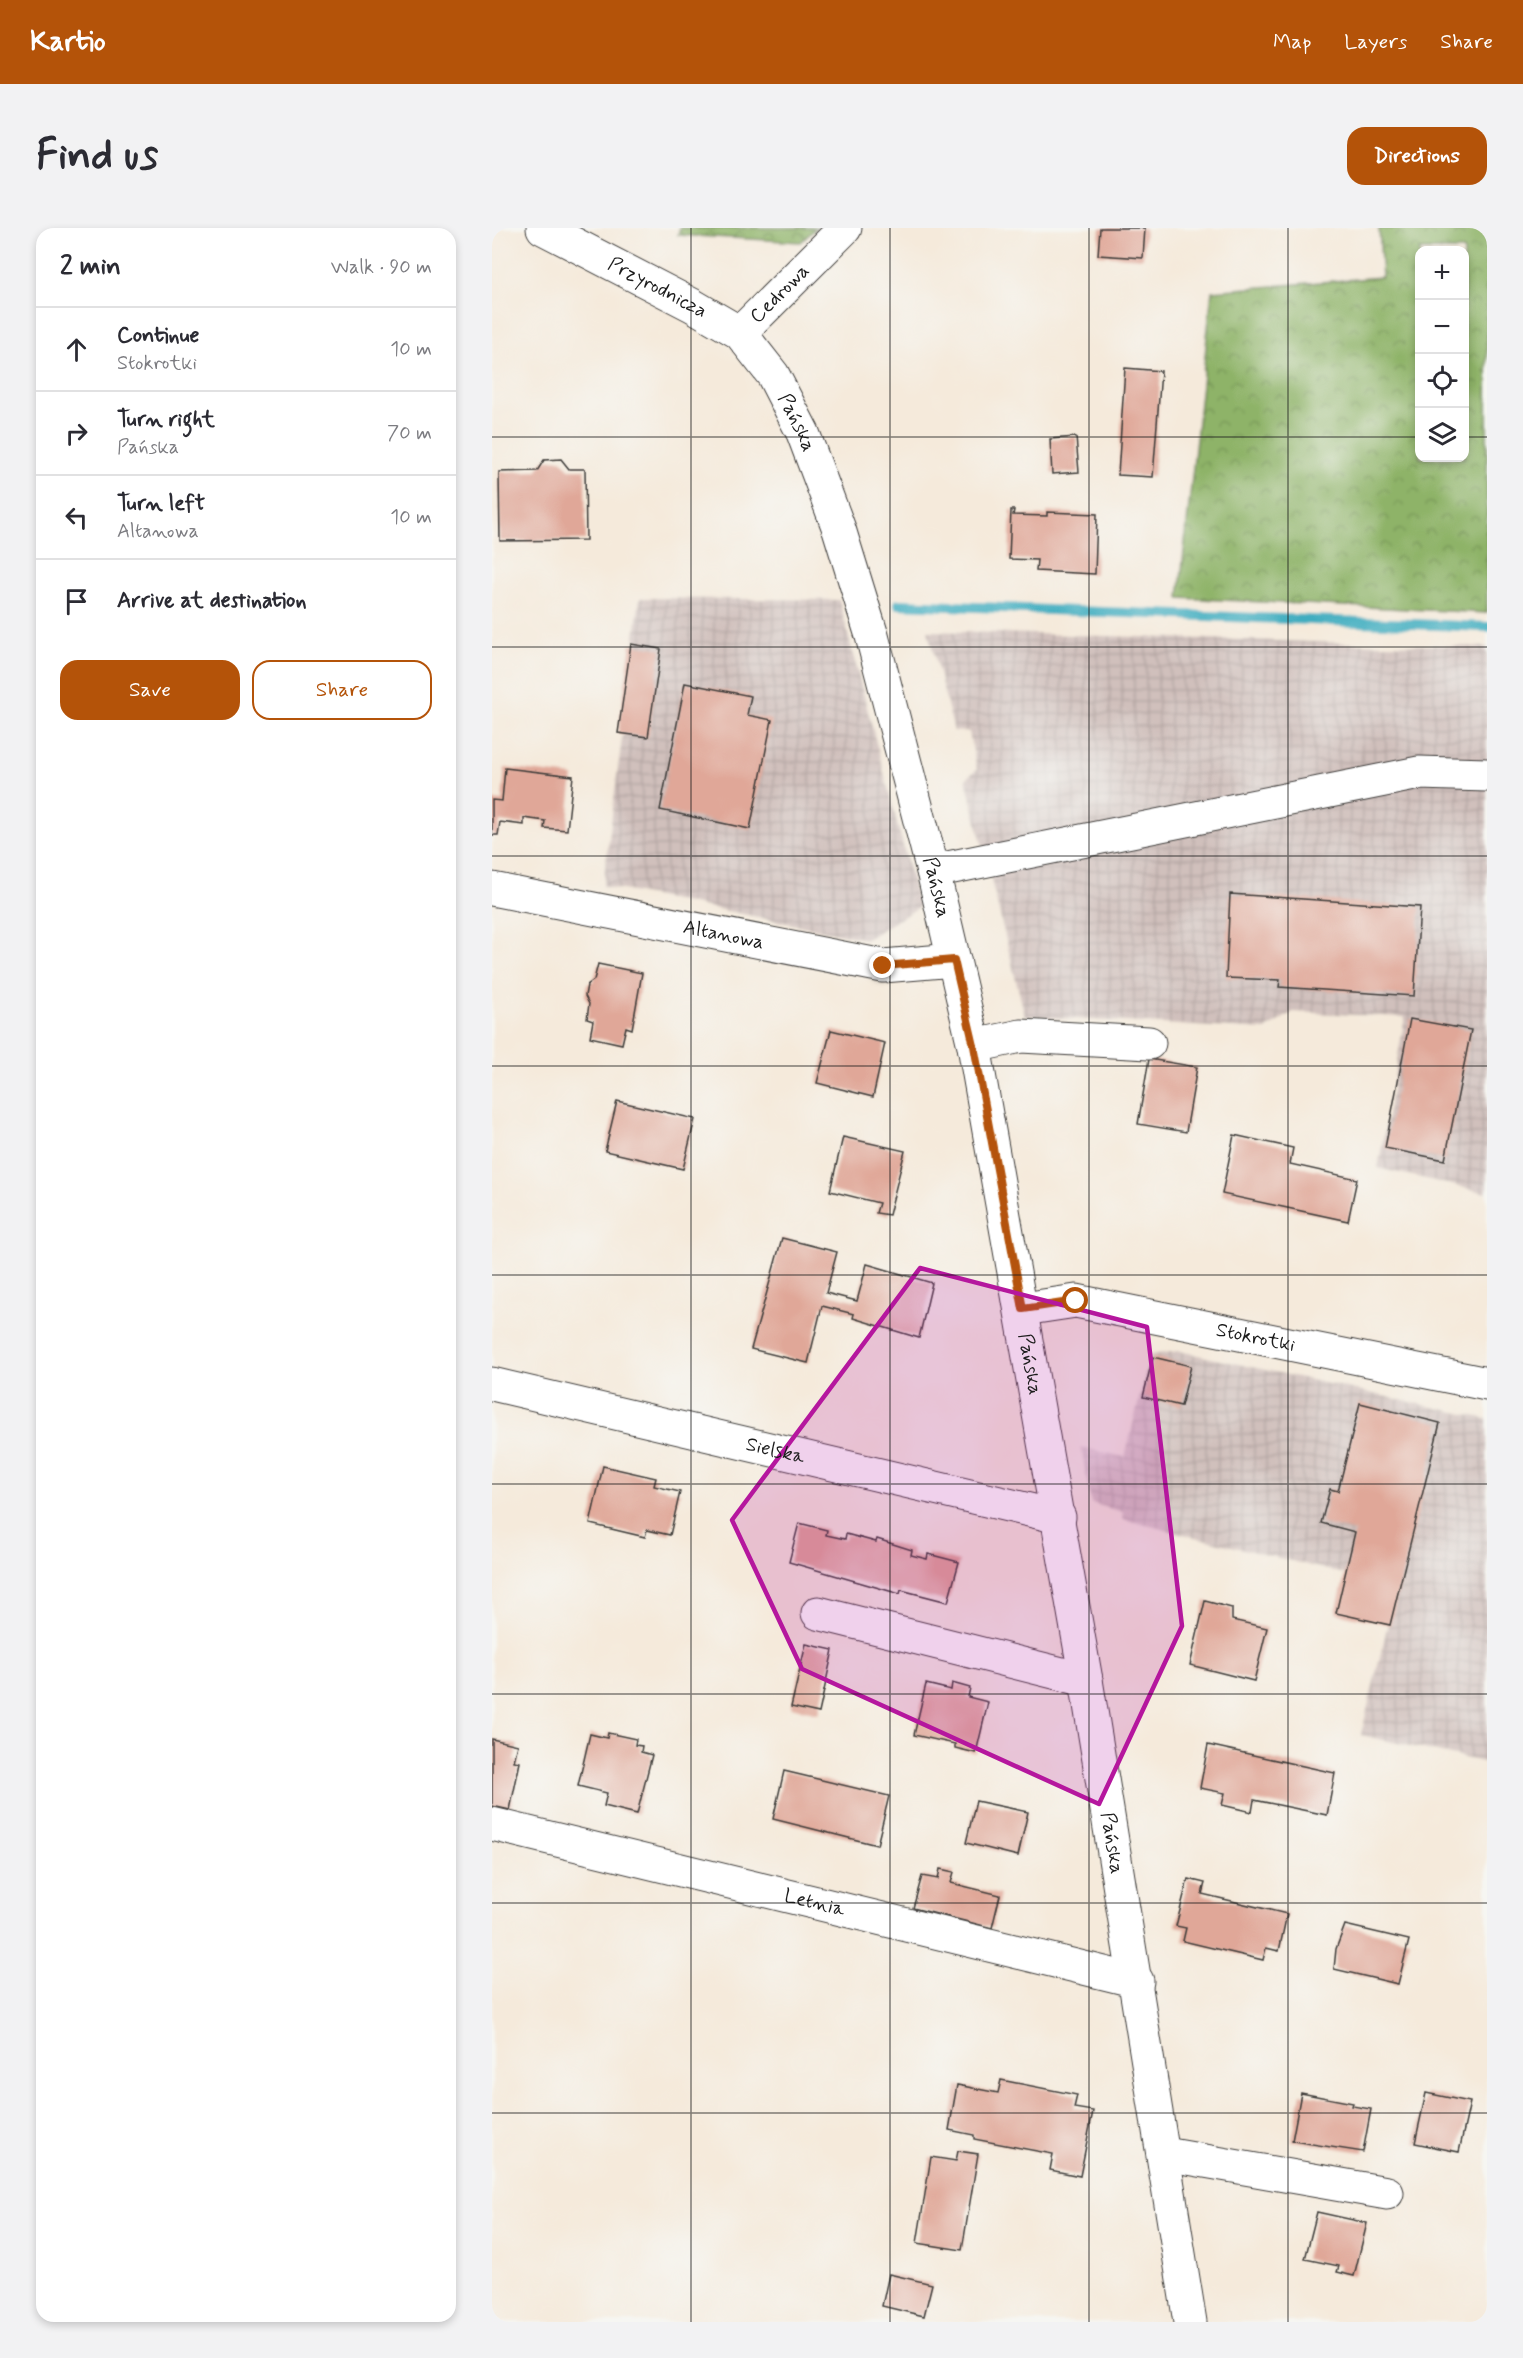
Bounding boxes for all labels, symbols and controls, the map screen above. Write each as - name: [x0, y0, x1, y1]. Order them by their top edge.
- text: Kartio: [30, 24, 106, 61]
- text: Map: [1273, 28, 1311, 56]
- text: Layers: [1344, 28, 1407, 56]
- text: Share: [1440, 28, 1493, 56]
- button: Directions: [1347, 127, 1487, 185]
- text: Find us: [36, 129, 158, 184]
- map controls: [1415, 246, 1469, 462]
- button: +: [1415, 246, 1469, 300]
- text: 2 min: [60, 250, 121, 284]
- street label: Przyrodnicza: [603, 250, 712, 324]
- text: Walk · 90 m: [331, 254, 432, 281]
- street label: Cedrowa: [744, 258, 815, 329]
- button: −: [1415, 300, 1469, 354]
- text: Continue: [117, 322, 199, 350]
- icon: ahead: [60, 333, 93, 366]
- text: 10 m: [390, 336, 432, 363]
- text: Stokrotki: [117, 350, 197, 377]
- button: locate: [1415, 354, 1469, 408]
- street label: Pańska: [771, 389, 822, 456]
- text: Turn right: [117, 406, 215, 434]
- button: layers: [1415, 408, 1469, 462]
- icon: right: [60, 417, 93, 450]
- text: 70 m: [387, 420, 432, 447]
- text: Pańska: [117, 434, 179, 461]
- text: Turn left: [117, 490, 205, 518]
- icon: left: [60, 501, 93, 534]
- text: 10 m: [390, 504, 432, 531]
- text: Altanowa: [117, 518, 199, 545]
- icon: arrive: [60, 585, 93, 618]
- text: Arrive at destination: [117, 587, 307, 615]
- button: Save: [60, 660, 240, 720]
- button: Share: [252, 660, 432, 720]
- street label: Pańska: [916, 854, 957, 921]
- street label: Altanowa: [681, 913, 766, 956]
- route end: [869, 952, 895, 978]
- route start: [1062, 1287, 1088, 1313]
- street label: Stokrotki: [1214, 1316, 1298, 1358]
- street label: Pańska: [1011, 1331, 1049, 1397]
- street label: Sielska: [743, 1431, 808, 1471]
- street label: Pańska: [1094, 1810, 1131, 1876]
- street label: Letnia: [781, 1882, 849, 1923]

